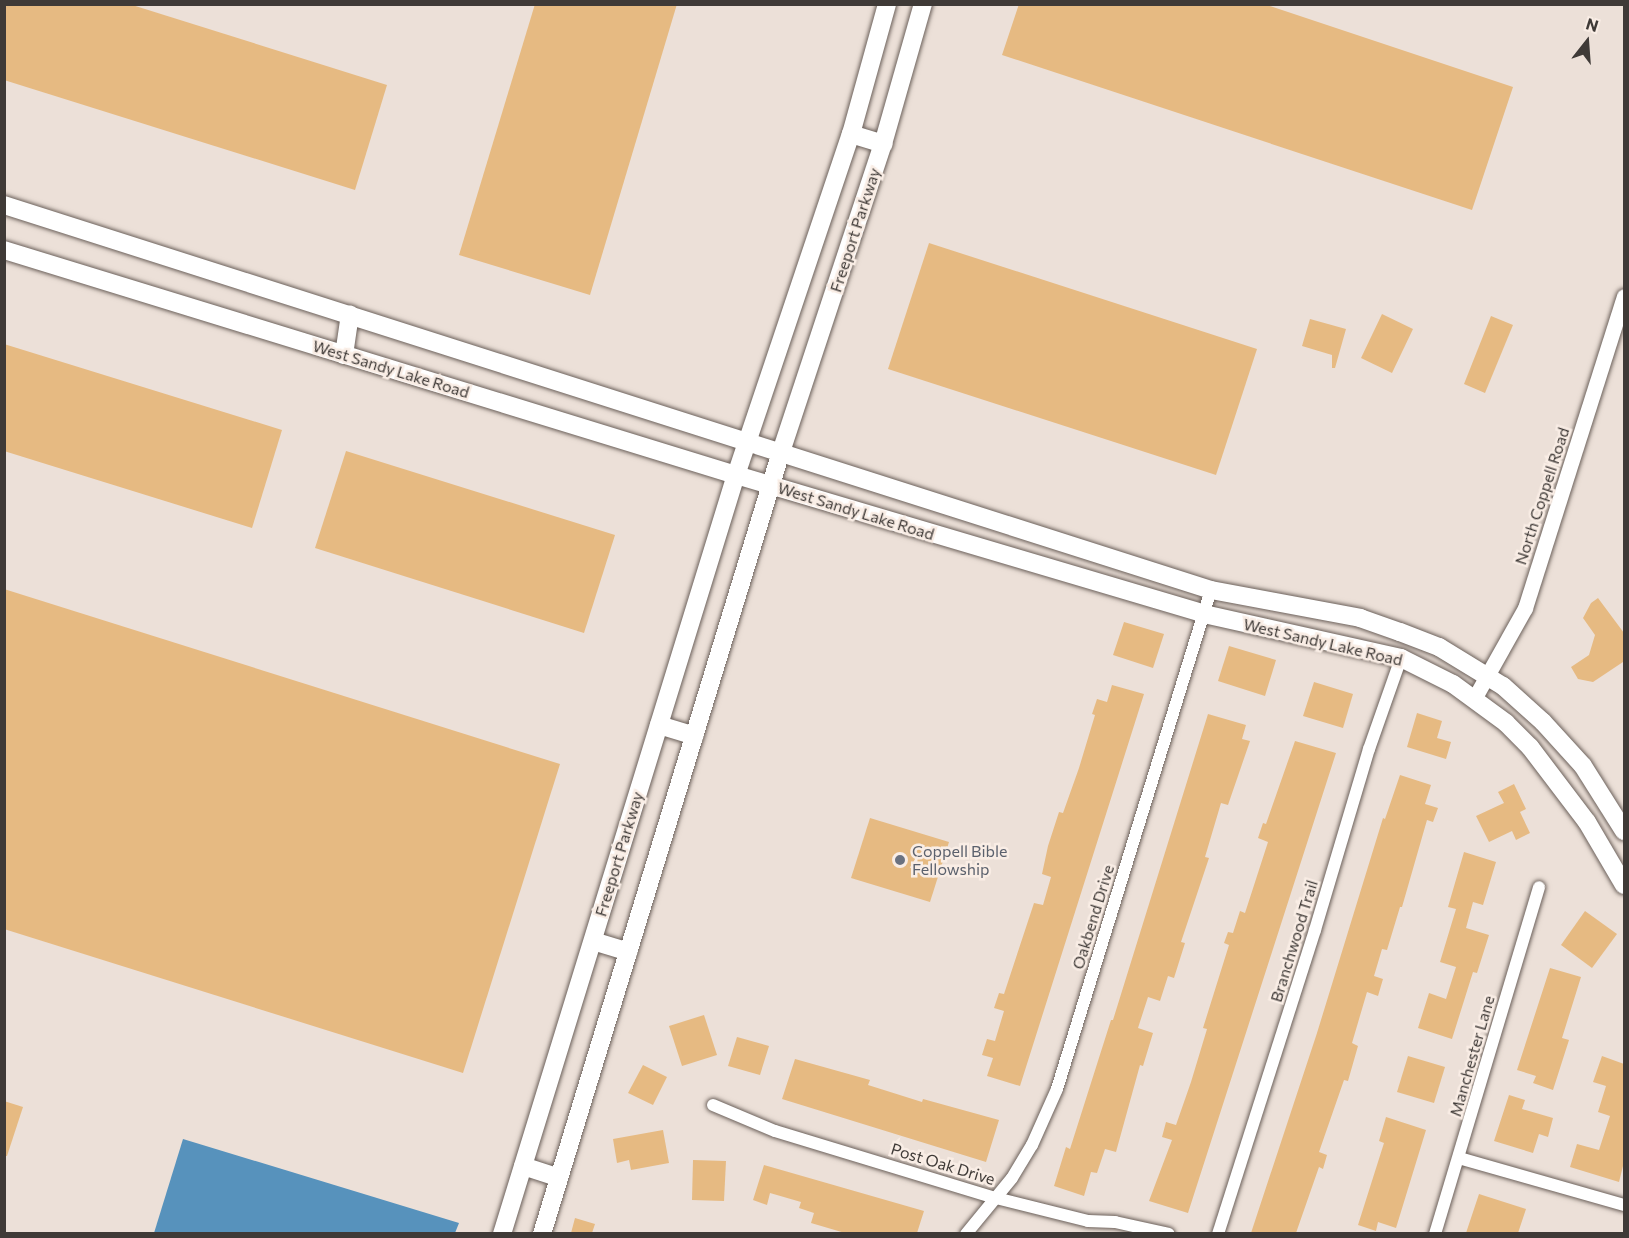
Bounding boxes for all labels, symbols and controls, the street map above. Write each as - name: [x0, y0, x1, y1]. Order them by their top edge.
- north arrow: [1557, 12, 1617, 72]
- text: N: [1584, 13, 1601, 35]
- street label: Freeport Parkway: [826, 165, 884, 295]
- street label: West Sandy Lake Road: [310, 336, 472, 402]
- street label: North Coppell Road: [1511, 425, 1573, 567]
- street label: West Sandy Lake Road: [775, 478, 937, 544]
- street label: West Sandy Lake Road: [1242, 614, 1404, 670]
- street label: Freeport Parkway: [591, 789, 647, 919]
- place label: Coppell Bible Fellowship: [912, 841, 1007, 879]
- marker: Coppell Bible Fellowship: [893, 853, 907, 867]
- street label: Oakbend Drive: [1068, 862, 1118, 972]
- street label: Branchwood Trail: [1266, 878, 1322, 1004]
- street label: Manchester Lane: [1446, 993, 1498, 1119]
- street label: Post Oak Drive: [889, 1139, 997, 1189]

